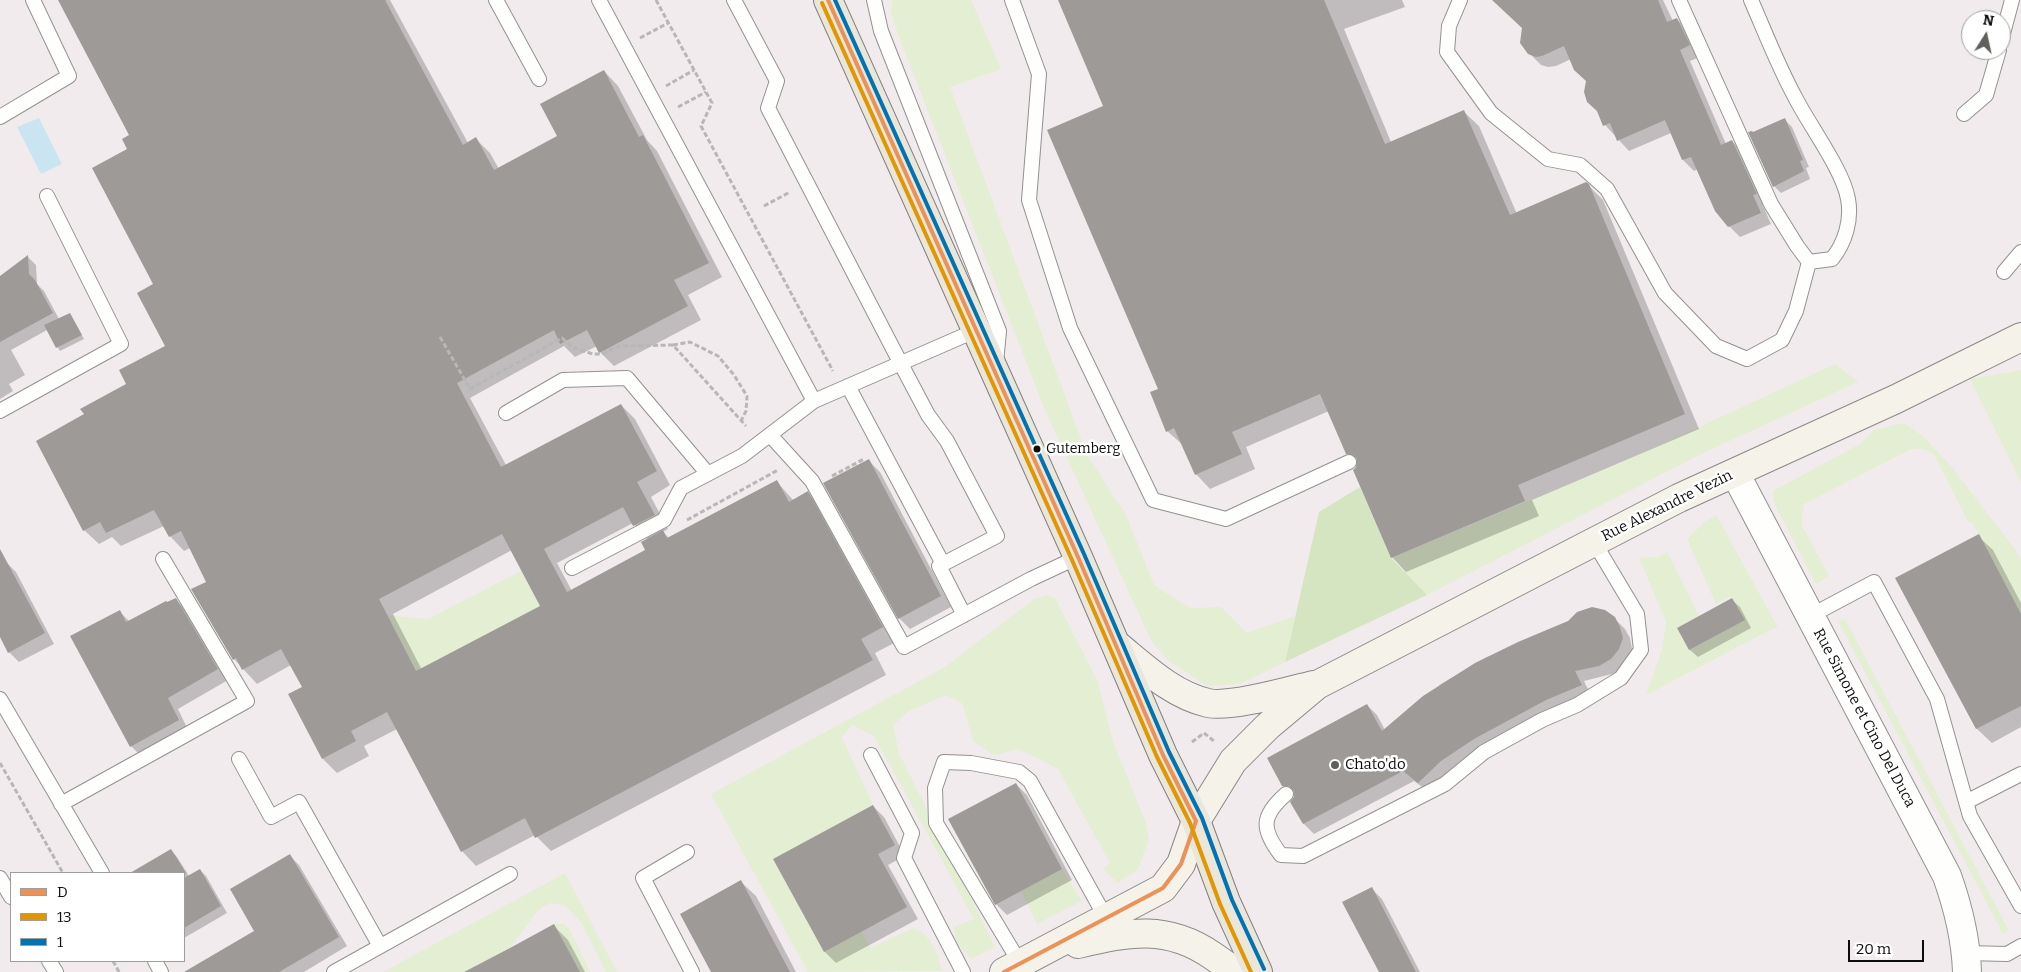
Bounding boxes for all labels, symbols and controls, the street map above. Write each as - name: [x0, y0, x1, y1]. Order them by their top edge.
- north arrow: [1961, 10, 2011, 60]
- text: N: [1982, 11, 1995, 30]
- place label: Gutemberg: [1046, 441, 1120, 457]
- marker: Gutemberg: [1032, 444, 1042, 454]
- street label: Rue Alexandre Vezin: [1599, 467, 1735, 545]
- street label: Rue Simone et Cino Del Duca: [1809, 625, 1919, 811]
- place label: Chato'do: [1345, 756, 1406, 774]
- marker: Chato'do: [1329, 759, 1341, 771]
- legend: [10, 872, 185, 962]
- text: D: [57, 883, 68, 901]
- text: 13: [57, 908, 72, 926]
- scale bar: [1851, 930, 1927, 962]
- text: 1: [57, 933, 63, 951]
- text: 20 m: [1856, 940, 1891, 958]

